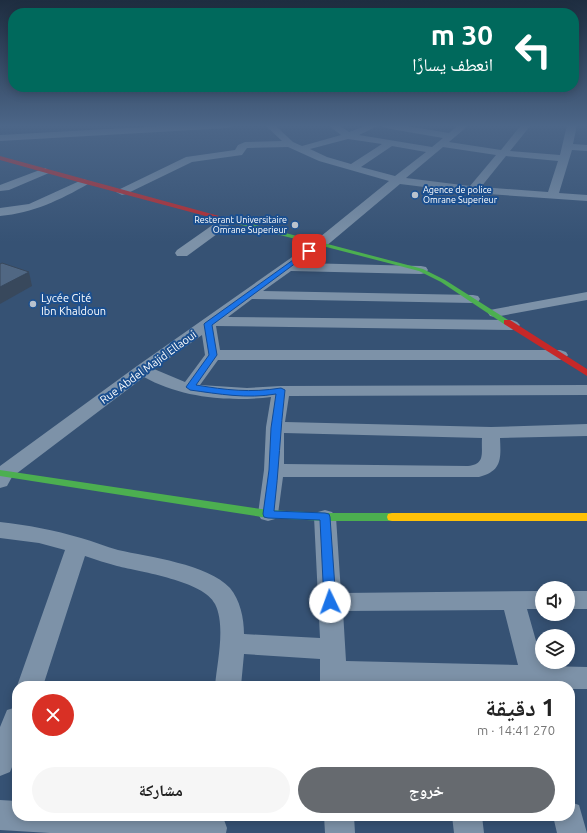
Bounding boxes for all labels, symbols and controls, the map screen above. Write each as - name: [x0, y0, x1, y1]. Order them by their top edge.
- text: 30 m: [431, 19, 493, 50]
- icon: left: [507, 24, 559, 76]
- text: انعطف يسارًا: [412, 54, 493, 74]
- place label: Agence de police Omrane Superieur: [423, 185, 498, 205]
- marker: Agence de police Omrane Superieur: [410, 190, 420, 200]
- place label: Resterant Universitaire Omrane Superieur: [194, 215, 288, 235]
- marker: Resterant Universitaire Omrane Superieur: [290, 220, 300, 230]
- pin: [292, 234, 326, 268]
- icon: arrive: [298, 240, 320, 262]
- place label: Lycée Cité Ibn Khaldoun: [41, 292, 106, 317]
- marker: Lycée Cité Ibn Khaldoun: [28, 299, 38, 309]
- street label: Rue Abdel Majid Ellaoui: [98, 328, 198, 406]
- position arrow: [309, 581, 351, 623]
- map controls: [535, 581, 575, 669]
- button: sound: [535, 581, 575, 621]
- button: layers: [535, 629, 575, 669]
- button: close: [32, 694, 74, 736]
- text: 1 دقيقة: [485, 694, 555, 721]
- text: 270 m · 14:41: [477, 723, 555, 737]
- button: مشاركة: [32, 767, 290, 813]
- button: خروج: [298, 767, 555, 813]

